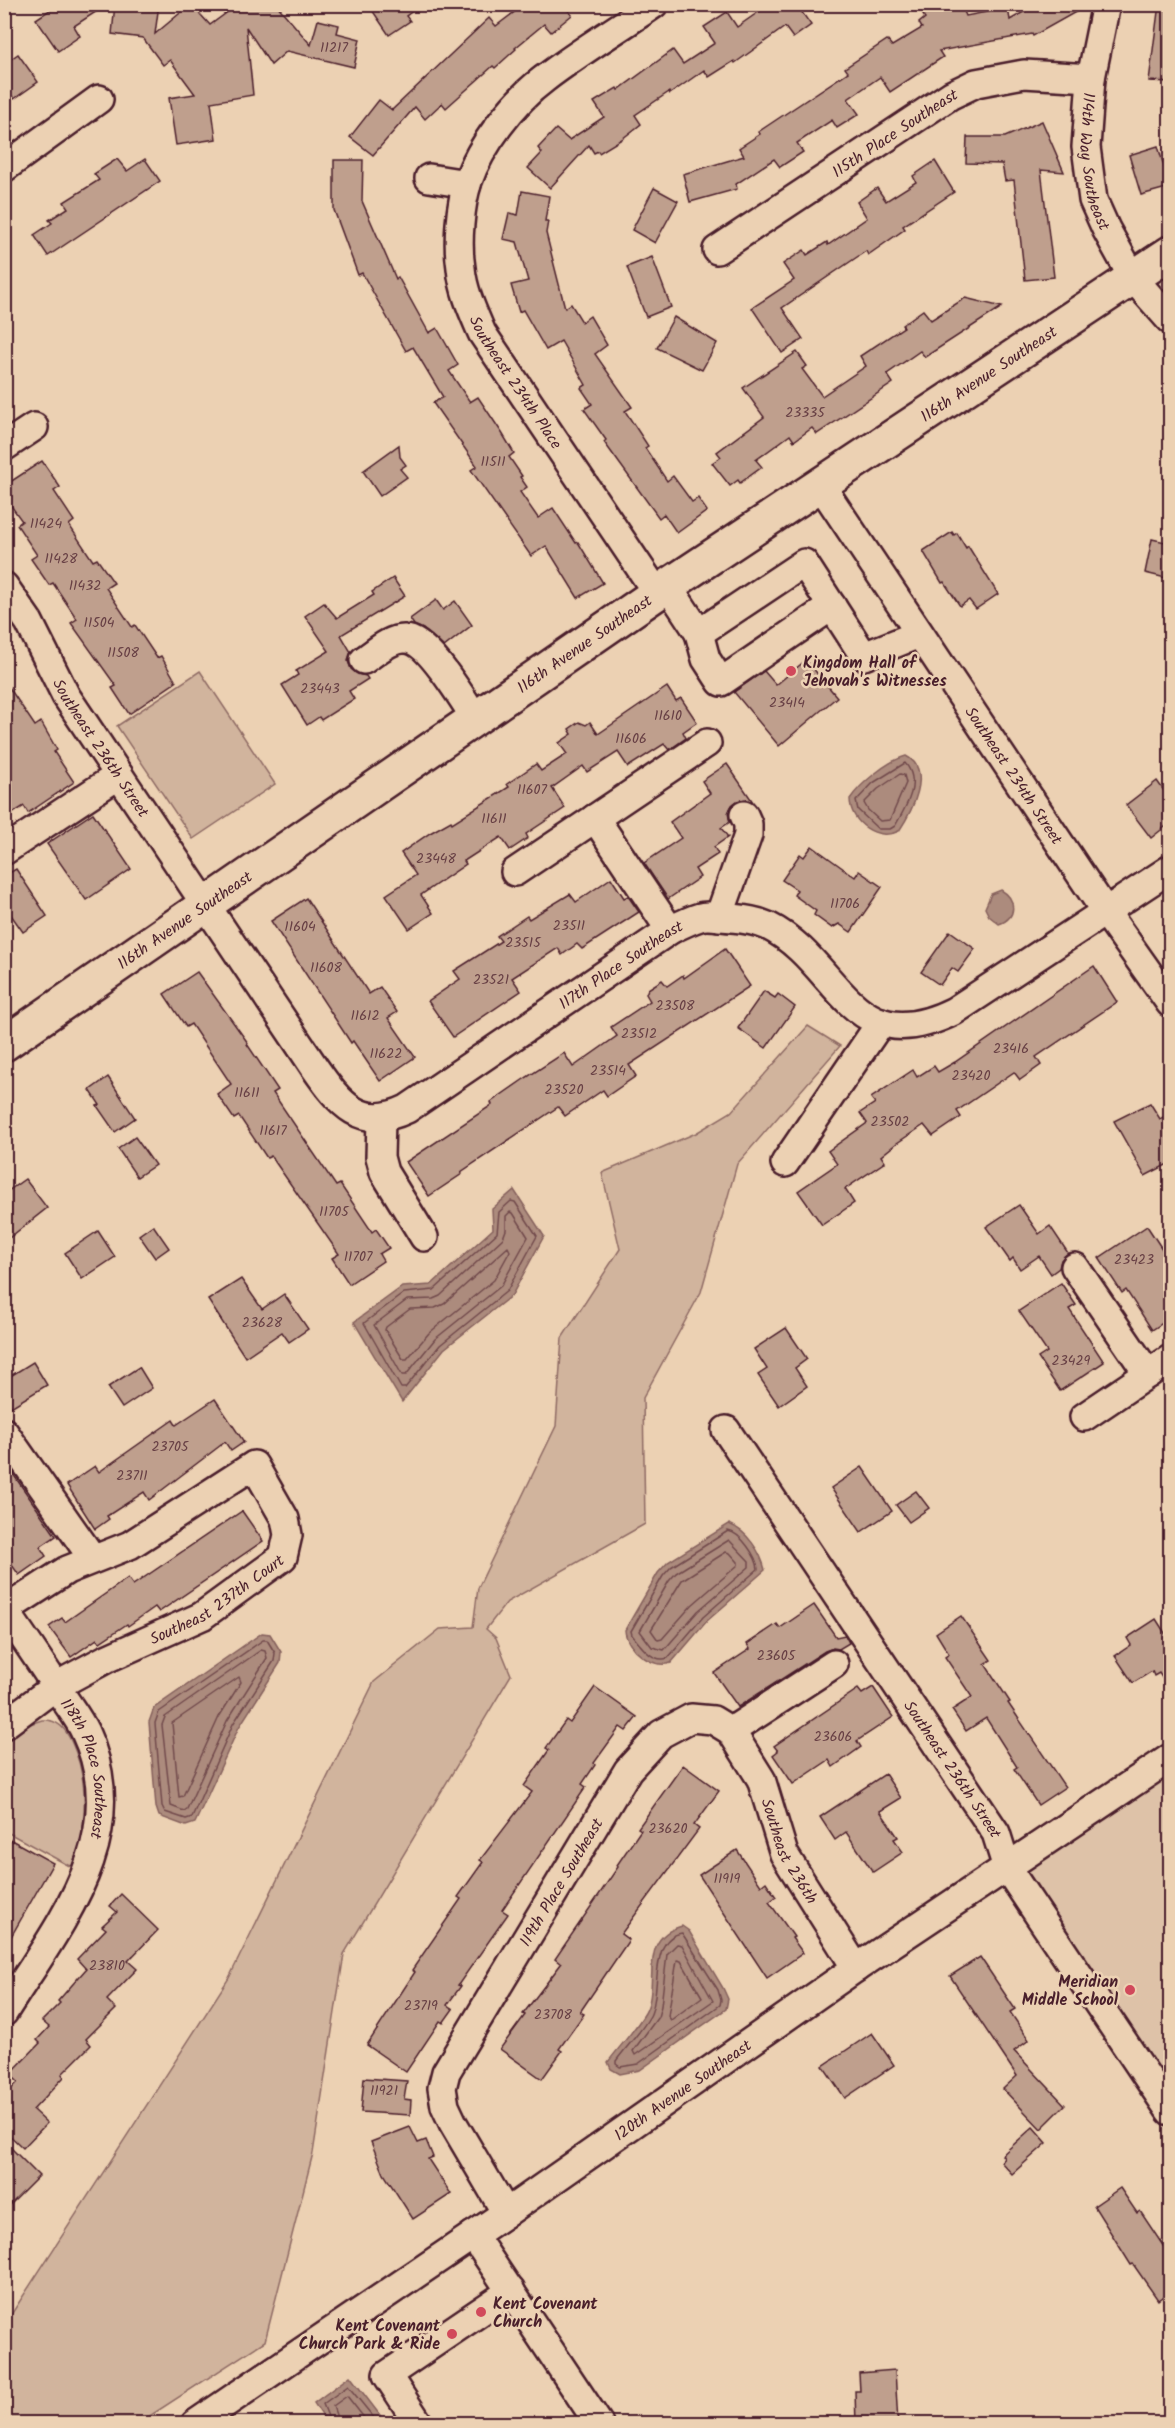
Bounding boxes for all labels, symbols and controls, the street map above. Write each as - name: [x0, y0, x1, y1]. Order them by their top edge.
- house number: 11217: [320, 37, 348, 59]
- street label: 115th Place Southeast: [827, 82, 963, 185]
- street label: 114th Way Southeast: [1072, 91, 1116, 236]
- street label: Southeast 234th Place: [462, 312, 568, 455]
- street label: 116th Avenue Southeast: [916, 320, 1063, 429]
- house number: 23335: [785, 402, 826, 424]
- house number: 11511: [480, 451, 506, 473]
- house number: 11424: [30, 513, 62, 535]
- house number: 11428: [44, 548, 78, 570]
- house number: 11432: [69, 575, 101, 597]
- street label: 116th Avenue Southeast: [512, 588, 658, 700]
- house number: 11504: [83, 612, 115, 634]
- house number: 11508: [107, 642, 139, 664]
- place label: Kingdom Hall of Jehovah's Witnesses: [803, 651, 947, 694]
- marker: Kingdom Hall of Jehovah's Witnesses: [784, 664, 798, 678]
- street label: Southeast 236th Street: [45, 675, 155, 823]
- house number: 23443: [300, 678, 340, 700]
- house number: 23414: [769, 692, 805, 714]
- street label: Southeast 234th Street: [958, 702, 1069, 851]
- house number: 11610: [654, 705, 682, 727]
- house number: 11606: [615, 728, 647, 750]
- house number: 11607: [517, 779, 548, 801]
- house number: 11611: [481, 808, 507, 830]
- house number: 23448: [416, 848, 457, 870]
- street label: 116th Avenue Southeast: [112, 865, 259, 976]
- house number: 11706: [830, 893, 860, 915]
- street label: 117th Place Southeast: [554, 914, 688, 1016]
- house number: 23511: [553, 915, 585, 937]
- house number: 11604: [284, 916, 316, 938]
- house number: 23515: [505, 932, 542, 954]
- house number: 11608: [310, 957, 343, 979]
- house number: 23521: [473, 969, 509, 991]
- house number: 23508: [655, 995, 695, 1017]
- house number: 11612: [350, 1005, 380, 1027]
- house number: 23512: [621, 1023, 657, 1045]
- house number: 23416: [993, 1038, 1029, 1060]
- house number: 11622: [370, 1043, 402, 1065]
- house number: 23514: [590, 1060, 626, 1082]
- house number: 23420: [952, 1065, 990, 1087]
- house number: 23520: [545, 1079, 583, 1101]
- house number: 11611: [234, 1082, 260, 1104]
- house number: 23502: [871, 1111, 909, 1133]
- house number: 11617: [259, 1120, 287, 1142]
- house number: 11705: [319, 1201, 350, 1223]
- house number: 11707: [344, 1246, 373, 1268]
- house number: 23423: [1114, 1249, 1154, 1271]
- house number: 23628: [242, 1312, 283, 1334]
- house number: 23429: [1052, 1350, 1091, 1372]
- house number: 23705: [151, 1436, 190, 1458]
- house number: 23711: [116, 1465, 148, 1487]
- street label: Southeast 237th Court: [146, 1549, 291, 1652]
- house number: 23605: [757, 1645, 797, 1667]
- street label: 118th Place Southeast: [53, 1693, 112, 1842]
- street label: Southeast 236th Street: [896, 1696, 1008, 1841]
- house number: 23606: [814, 1726, 852, 1748]
- street label: Southeast 236th: [754, 1795, 824, 1909]
- street label: 119th Place Southeast: [514, 1813, 611, 1952]
- house number: 23620: [648, 1818, 688, 1840]
- house number: 11919: [714, 1868, 741, 1890]
- house number: 23810: [89, 1955, 125, 1977]
- place label: Meridian Middle School: [1022, 1970, 1119, 2013]
- marker: Meridian Middle School: [1123, 1983, 1137, 1997]
- house number: 23719: [404, 1995, 438, 2017]
- house number: 23708: [534, 2004, 573, 2026]
- street label: 120th Avenue Southeast: [609, 2033, 758, 2148]
- house number: 11921: [370, 2080, 398, 2102]
- place label: Kent Covenant Church: [493, 2292, 598, 2335]
- marker: Kent Covenant Church: [474, 2305, 488, 2319]
- place label: Kent Covenant Church Park & Ride: [299, 2314, 441, 2357]
- marker: Kent Covenant Church Park & Ride: [445, 2327, 459, 2341]

